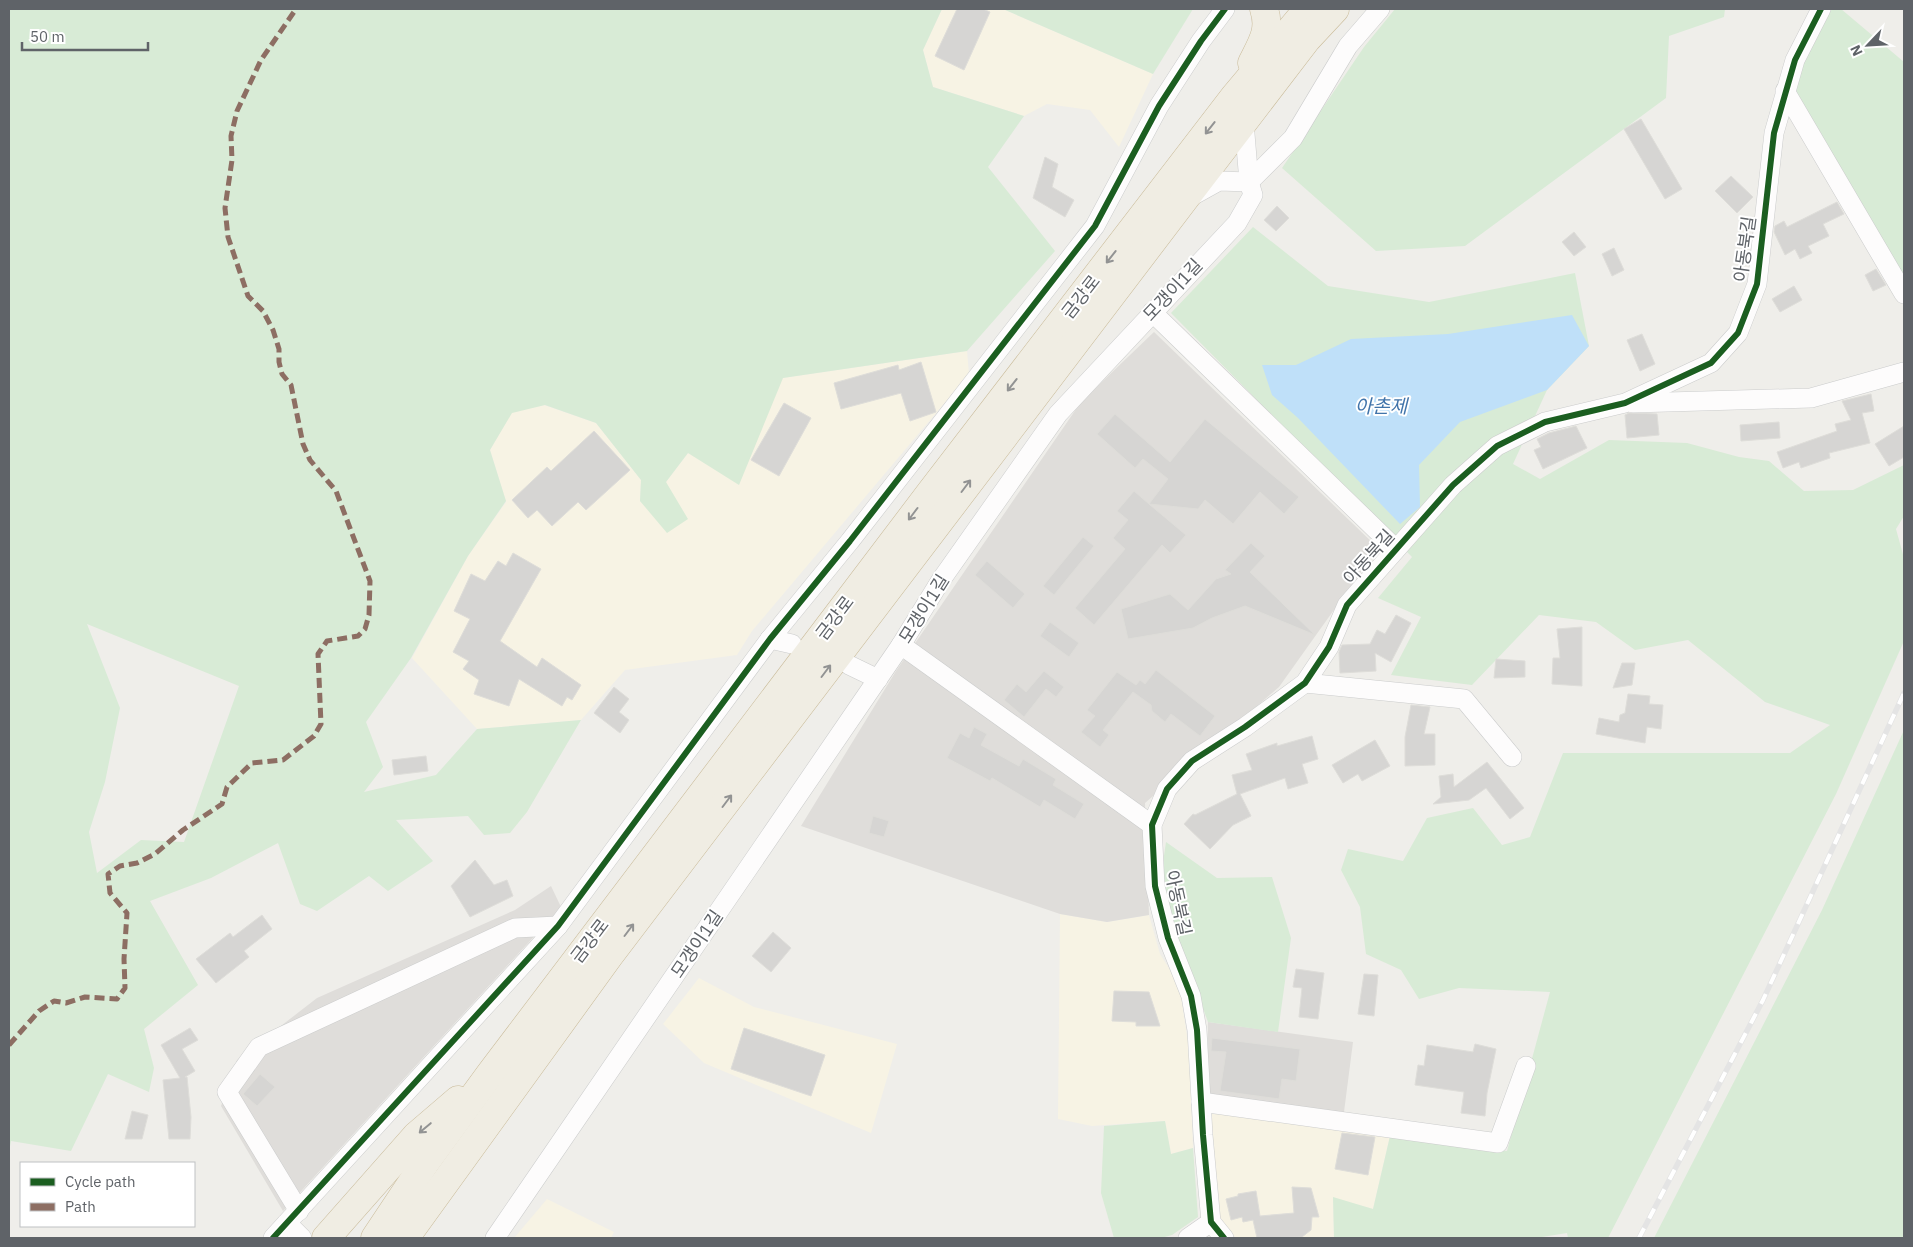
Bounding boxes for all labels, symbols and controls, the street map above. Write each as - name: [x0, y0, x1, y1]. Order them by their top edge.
- scale bar: [22, 20, 149, 52]
- north arrow: [1843, 20, 1893, 70]
- text: 50 m: [30, 27, 65, 46]
- text: N: [1846, 42, 1867, 59]
- one-way arrow: [1205, 121, 1216, 134]
- street label: 아동북길: [1729, 215, 1761, 283]
- one-way arrow: [1106, 250, 1117, 263]
- street label: 모갱이1길: [1138, 254, 1207, 326]
- street label: 금강로: [1056, 270, 1105, 323]
- one-way arrow: [1007, 378, 1018, 391]
- water label: 아촌제: [1355, 394, 1410, 418]
- one-way arrow: [961, 480, 972, 493]
- one-way arrow: [908, 507, 919, 520]
- street label: 아동북길: [1338, 524, 1399, 589]
- street label: 모갱이1길: [893, 570, 954, 647]
- street label: 금강로: [810, 591, 859, 644]
- one-way arrow: [821, 664, 831, 678]
- one-way arrow: [722, 794, 733, 807]
- street label: 아동북길: [1160, 868, 1197, 938]
- street label: 모갱이1길: [666, 905, 728, 982]
- street label: 금강로: [565, 914, 614, 967]
- one-way arrow: [624, 923, 634, 937]
- one-way arrow: [419, 1122, 432, 1133]
- legend: [20, 1162, 195, 1227]
- text: Cycle path: [65, 1172, 136, 1191]
- text: Path: [65, 1197, 96, 1216]

